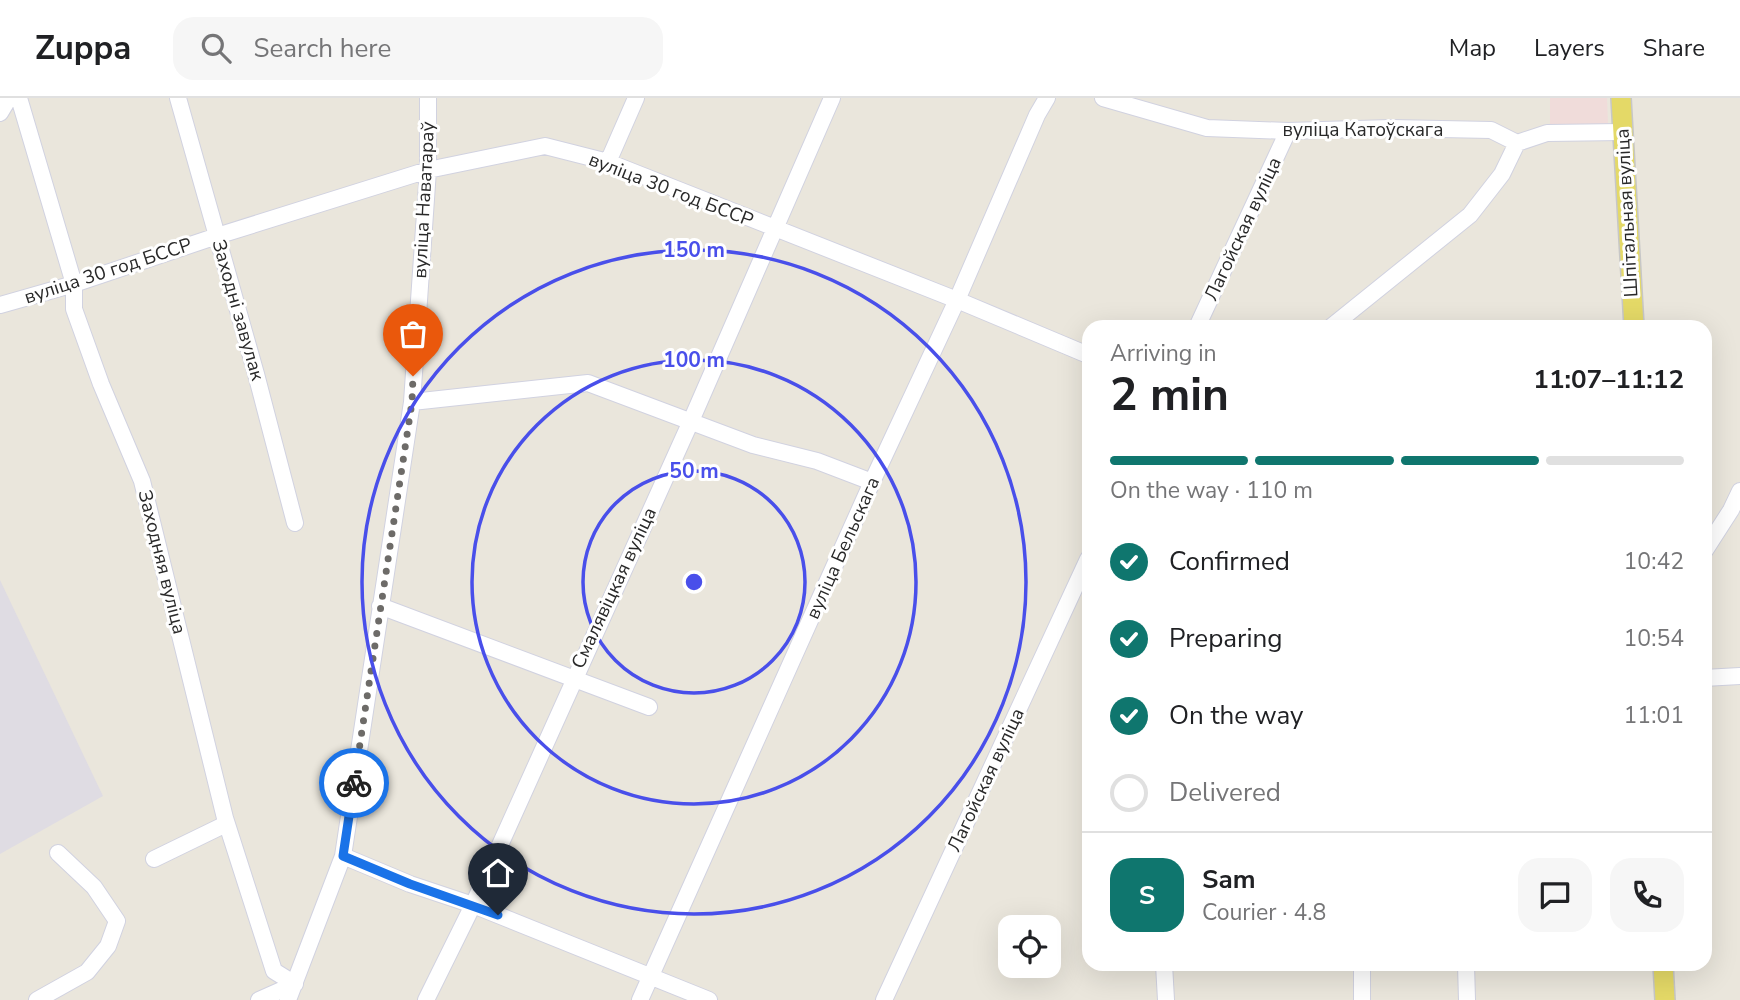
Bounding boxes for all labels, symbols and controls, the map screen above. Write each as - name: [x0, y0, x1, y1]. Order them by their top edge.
- search box: [173, 17, 663, 80]
- text: Zuppa: [35, 26, 131, 71]
- icon: search: [197, 29, 235, 67]
- text: Search here: [253, 31, 391, 66]
- text: Map: [1449, 32, 1496, 64]
- text: Layers: [1534, 32, 1605, 64]
- text: Share: [1643, 32, 1705, 64]
- street label: вуліца Катоўскага: [1283, 117, 1443, 143]
- street label: вуліца Наватараў: [407, 121, 441, 279]
- street label: Шпітальная вуліца: [1610, 128, 1644, 298]
- street label: вуліца 30 год БССР: [585, 147, 757, 233]
- street label: Лагойская вуліца: [1198, 153, 1288, 305]
- street label: вуліца 30 год БССР: [21, 232, 195, 310]
- street label: Заходні завулак: [205, 236, 271, 384]
- text: 150 m: [663, 236, 725, 264]
- pin: [383, 304, 443, 376]
- icon: bag: [394, 315, 432, 353]
- text: Arriving in: [1110, 338, 1217, 369]
- text: 100 m: [663, 346, 725, 374]
- text: 11:07–11:12: [1533, 362, 1684, 397]
- text: 2 min: [1110, 363, 1229, 426]
- text: 50 m: [669, 457, 719, 485]
- street label: вуліца Бельскага: [800, 473, 886, 623]
- text: On the way · 110 m: [1110, 475, 1313, 506]
- street label: Заходняя вуліца: [132, 487, 192, 637]
- street label: Смалявіцкая вуліца: [565, 503, 663, 673]
- icon: check: [1110, 543, 1148, 581]
- text: Confirmed: [1169, 544, 1290, 579]
- text: 10:42: [1624, 546, 1684, 577]
- centre of rings: [682, 570, 706, 594]
- icon: check: [1110, 620, 1148, 658]
- text: Preparing: [1169, 621, 1282, 656]
- text: 10:54: [1624, 623, 1684, 654]
- icon: check: [1110, 697, 1148, 735]
- text: On the way: [1169, 698, 1303, 733]
- text: 11:01: [1624, 700, 1684, 731]
- street label: Лагойская вуліца: [941, 704, 1031, 856]
- courier: [319, 748, 389, 818]
- icon: bike: [335, 764, 373, 802]
- text: Delivered: [1169, 775, 1281, 810]
- pin: [468, 843, 528, 915]
- icon: home: [479, 854, 517, 892]
- button: chat: [1518, 858, 1592, 932]
- button: phone: [1610, 858, 1684, 932]
- text: Sam: [1202, 862, 1255, 897]
- text: S: [1139, 878, 1155, 913]
- text: Courier · 4.8: [1202, 897, 1326, 928]
- map controls: [998, 915, 1061, 978]
- button: locate: [998, 915, 1061, 978]

